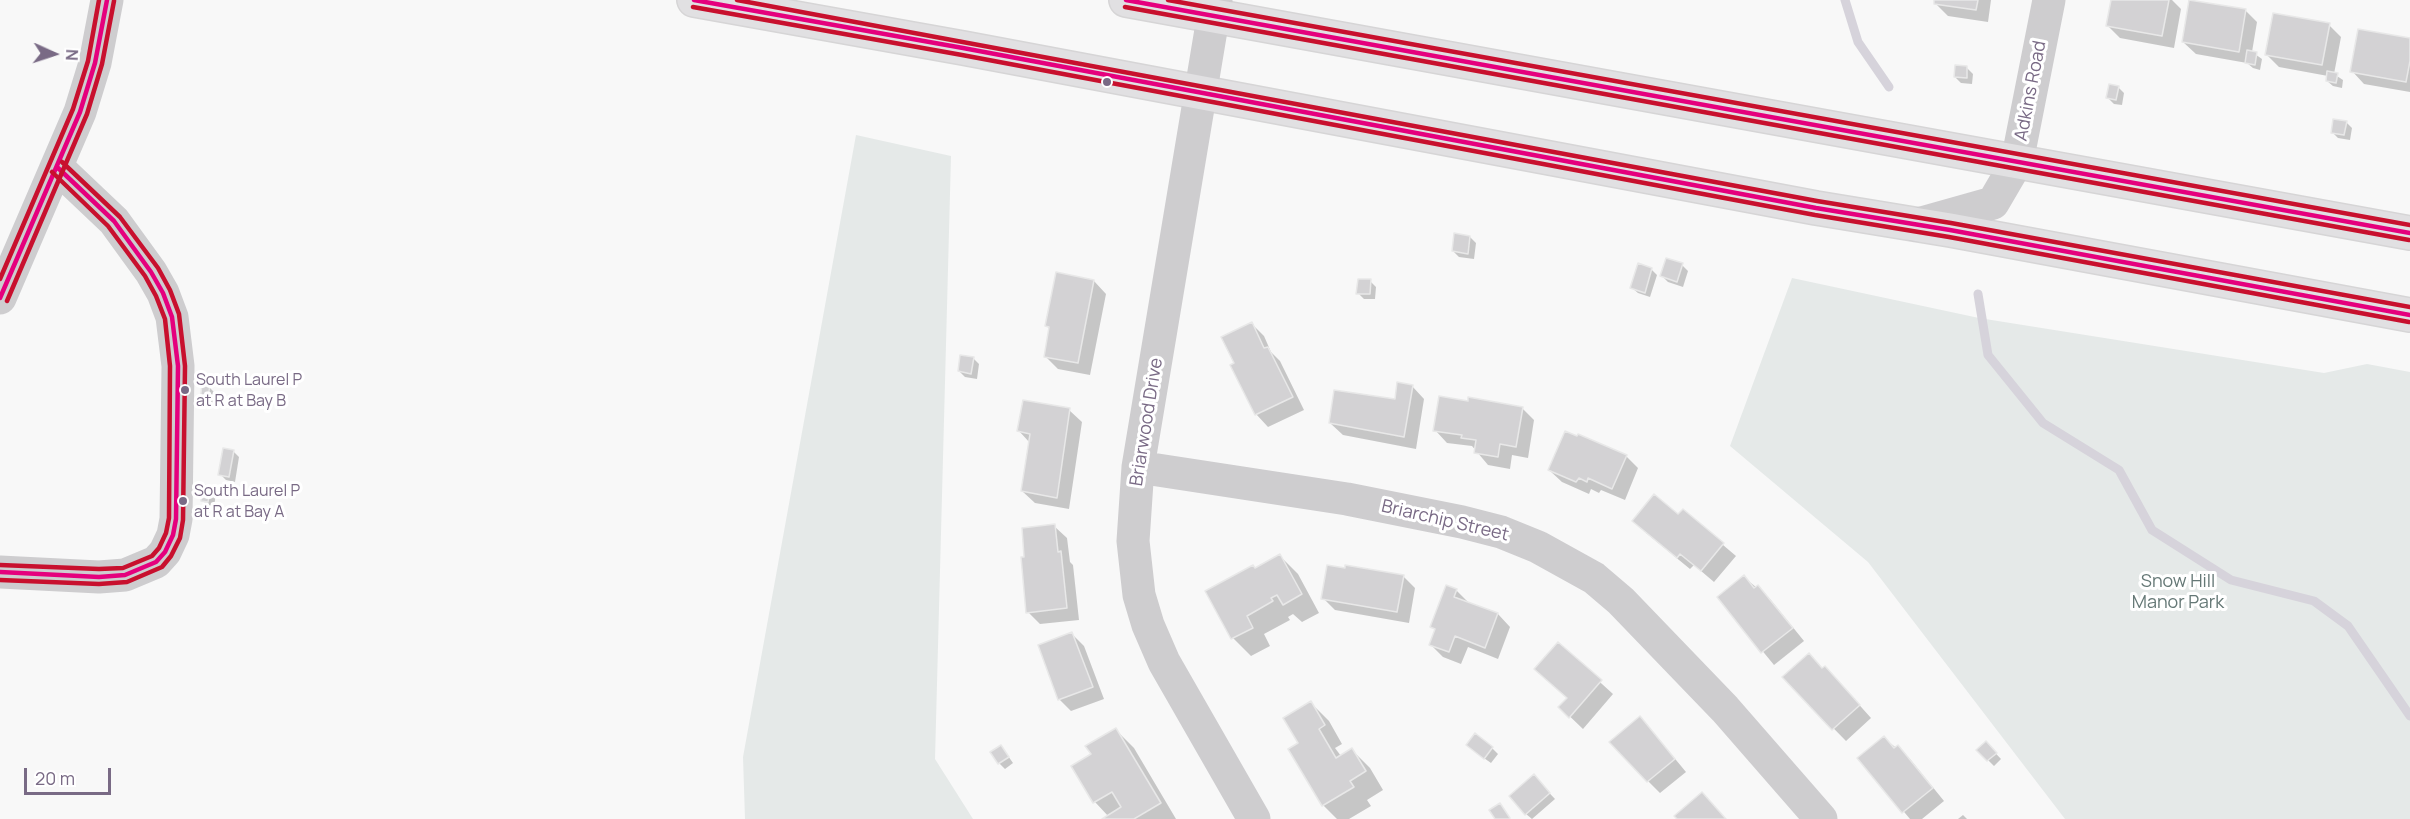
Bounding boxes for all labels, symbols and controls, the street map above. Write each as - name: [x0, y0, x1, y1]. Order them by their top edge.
- north arrow: [24, 24, 84, 84]
- street label: Adkins Road: [2011, 39, 2051, 143]
- text: N: [61, 49, 83, 61]
- unlabelled marker: [1101, 76, 1113, 88]
- street label: Briarwood Drive: [1126, 356, 1168, 488]
- place label: South Laurel P at R at Bay B: [196, 371, 302, 409]
- marker: South Laurel P at R at Bay B: [179, 384, 191, 396]
- place label: South Laurel P at R at Bay A: [194, 482, 300, 520]
- marker: South Laurel P at R at Bay A: [177, 495, 189, 507]
- street label: Briarchip Street: [1379, 496, 1511, 546]
- park label: Snow Hill Manor Park: [2132, 571, 2224, 614]
- scale bar: [27, 756, 114, 794]
- text: 20 m: [35, 766, 75, 790]

